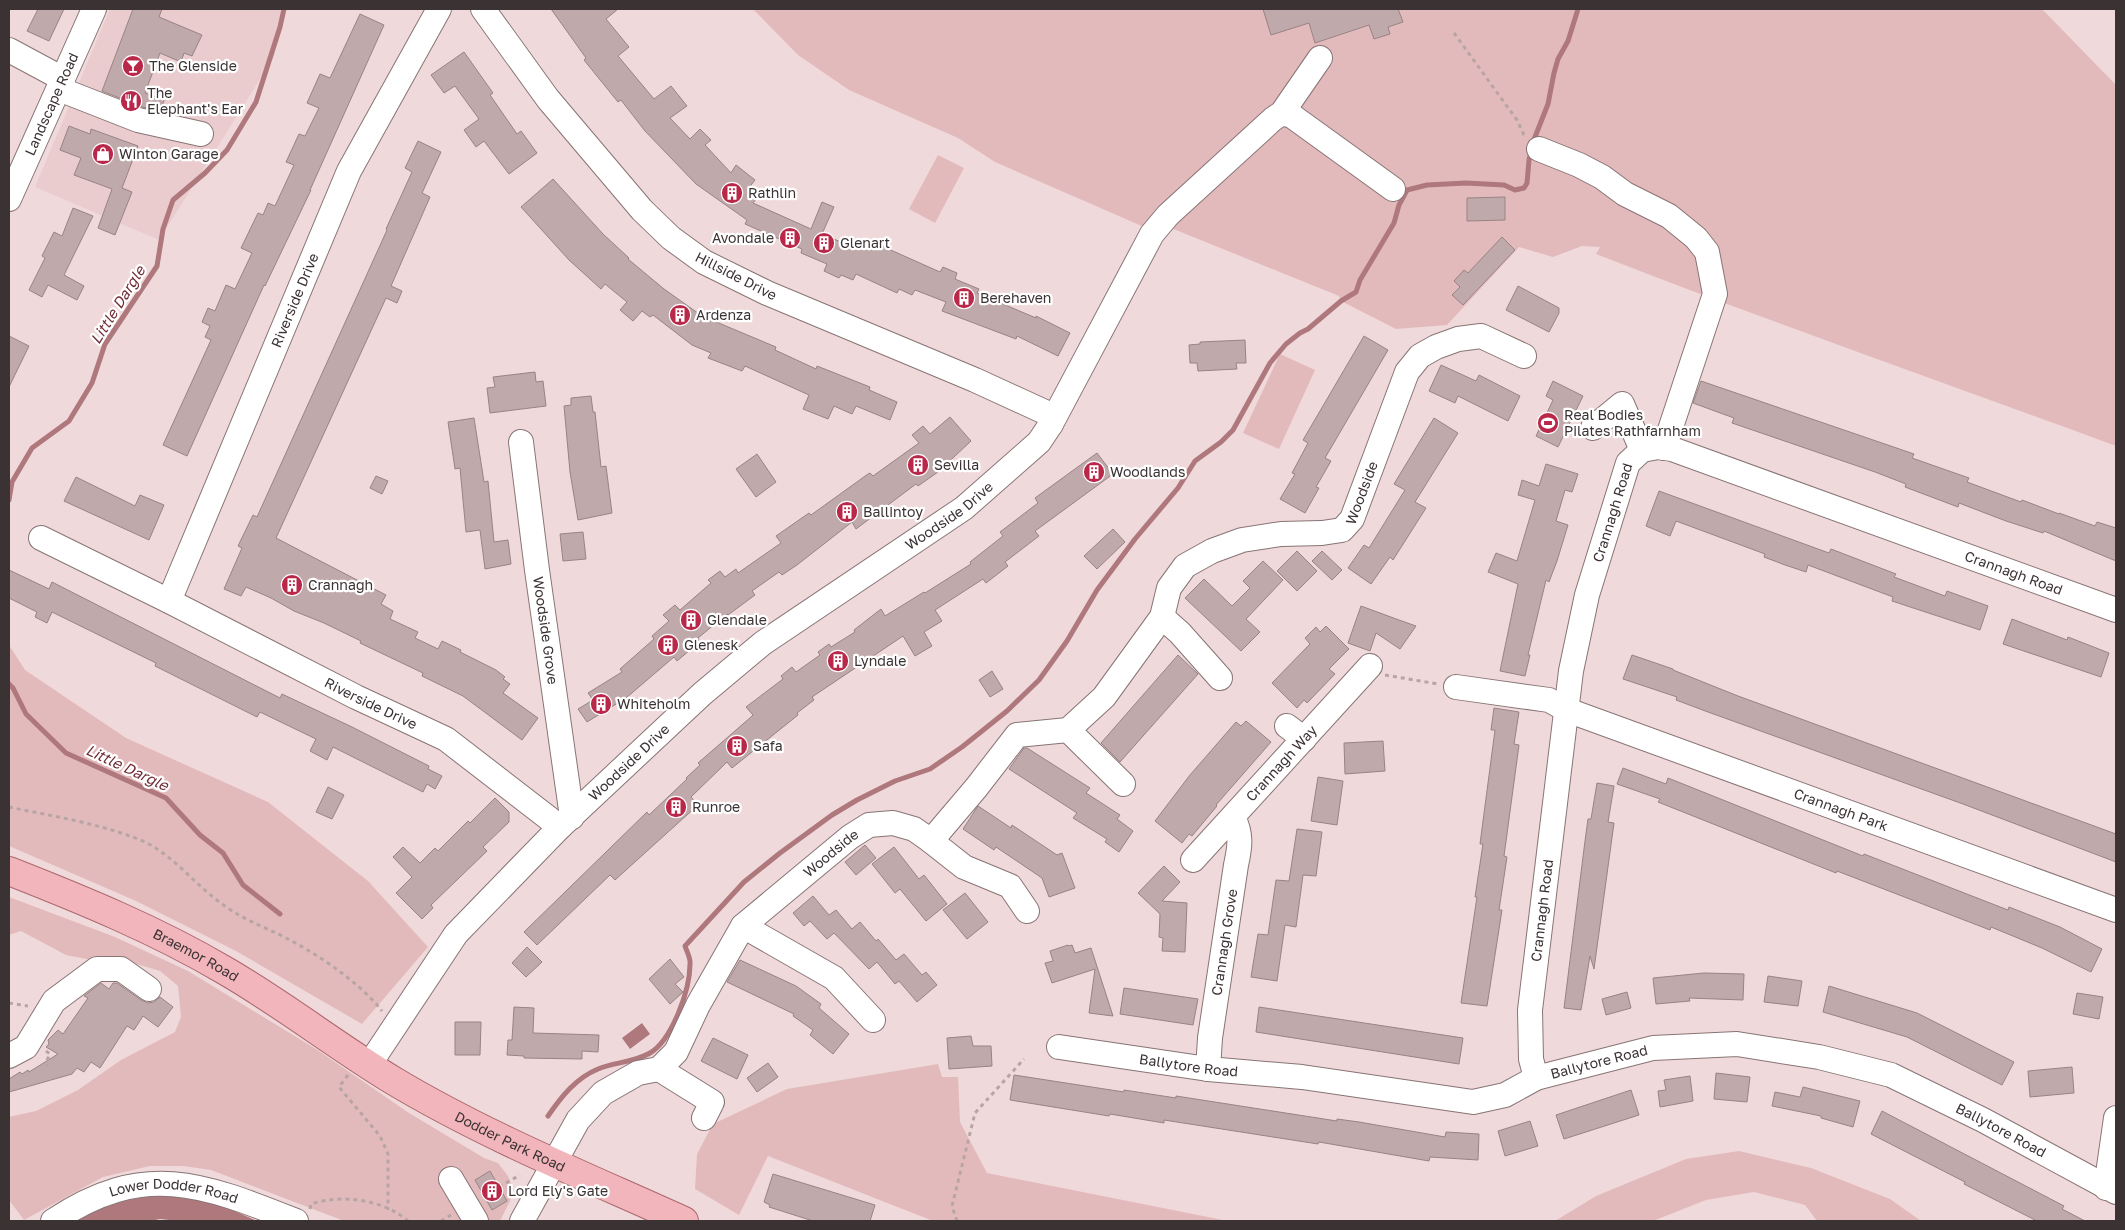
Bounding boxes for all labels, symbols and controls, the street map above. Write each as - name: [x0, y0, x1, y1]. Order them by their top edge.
- street label: Landscape Road: [21, 50, 81, 158]
- bar icon: The Glenside: [121, 54, 145, 78]
- place label: The Glenside: [149, 57, 237, 74]
- place label: The Elephant's Ear: [147, 84, 244, 117]
- restaurant icon: The Elephant's Ear: [119, 89, 143, 113]
- shop icon: Winton Garage: [91, 142, 115, 166]
- place label: Winton Garage: [119, 145, 219, 162]
- building icon: Rathlin: [720, 181, 744, 205]
- place label: Rathlin: [748, 184, 796, 201]
- building icon: Avondale: [778, 226, 802, 250]
- place label: Avondale: [712, 229, 774, 246]
- building icon: Glenart: [812, 231, 836, 255]
- place label: Glenart: [840, 234, 890, 251]
- street label: Hillside Drive: [693, 248, 780, 303]
- street label: Riverside Drive: [267, 250, 322, 350]
- water label: Little Dargle: [86, 261, 150, 347]
- building icon: Berehaven: [952, 286, 976, 310]
- place label: Berehaven: [980, 289, 1051, 306]
- building icon: Ardenza: [668, 303, 692, 327]
- place label: Ardenza: [696, 306, 751, 323]
- place label: Real Bodies Pilates Rathfarnham: [1564, 406, 1701, 439]
- sports icon: Real Bodies Pilates Rathfarnham: [1536, 411, 1560, 435]
- building icon: Sevilla: [906, 453, 930, 477]
- place label: Sevilla: [934, 456, 979, 473]
- street label: Woodside: [1342, 459, 1381, 527]
- building icon: Woodlands: [1082, 460, 1106, 484]
- street label: Crannagh Road: [1589, 461, 1635, 564]
- place label: Woodlands: [1110, 463, 1185, 480]
- street label: Woodside Drive: [902, 478, 996, 553]
- building icon: Ballintoy: [835, 500, 859, 524]
- place label: Ballintoy: [863, 503, 923, 520]
- street label: Crannagh Road: [1963, 547, 2065, 598]
- building icon: Crannagh: [280, 573, 304, 597]
- street label: Woodside Grove: [530, 575, 562, 685]
- place label: Crannagh: [308, 576, 373, 593]
- building icon: Glendale: [679, 608, 703, 632]
- place label: Glendale: [707, 611, 767, 628]
- building icon: Glenesk: [656, 633, 680, 657]
- place label: Glenesk: [684, 636, 738, 653]
- building icon: Lyndale: [826, 649, 850, 673]
- place label: Lyndale: [854, 652, 906, 669]
- street label: Riverside Drive: [322, 673, 420, 732]
- building icon: Whiteholm: [589, 692, 613, 716]
- place label: Whiteholm: [617, 695, 690, 712]
- street label: Woodside Drive: [585, 720, 673, 804]
- street label: Crannagh Way: [1242, 721, 1320, 804]
- building icon: Safa: [725, 734, 749, 758]
- place label: Safa: [753, 737, 783, 754]
- water label: Little Dargle: [83, 740, 173, 795]
- street label: Crannagh Park: [1792, 784, 1891, 834]
- building icon: Runroe: [664, 795, 688, 819]
- place label: Runroe: [692, 798, 740, 815]
- street label: Woodside: [800, 825, 861, 880]
- street label: Crannagh Road: [1527, 858, 1556, 962]
- street label: Crannagh Grove: [1208, 888, 1240, 997]
- street label: Braemor Road: [150, 925, 242, 985]
- street label: Ballytore Road: [1549, 1041, 1649, 1082]
- street label: Ballytore Road: [1138, 1050, 1239, 1080]
- street label: Ballytore Road: [1953, 1099, 2049, 1161]
- street label: Dodder Park Road: [452, 1107, 568, 1175]
- street label: Lower Dodder Road: [107, 1175, 241, 1206]
- building icon: Lord Ely's Gate: [480, 1179, 504, 1203]
- place label: Lord Ely's Gate: [508, 1182, 608, 1199]

